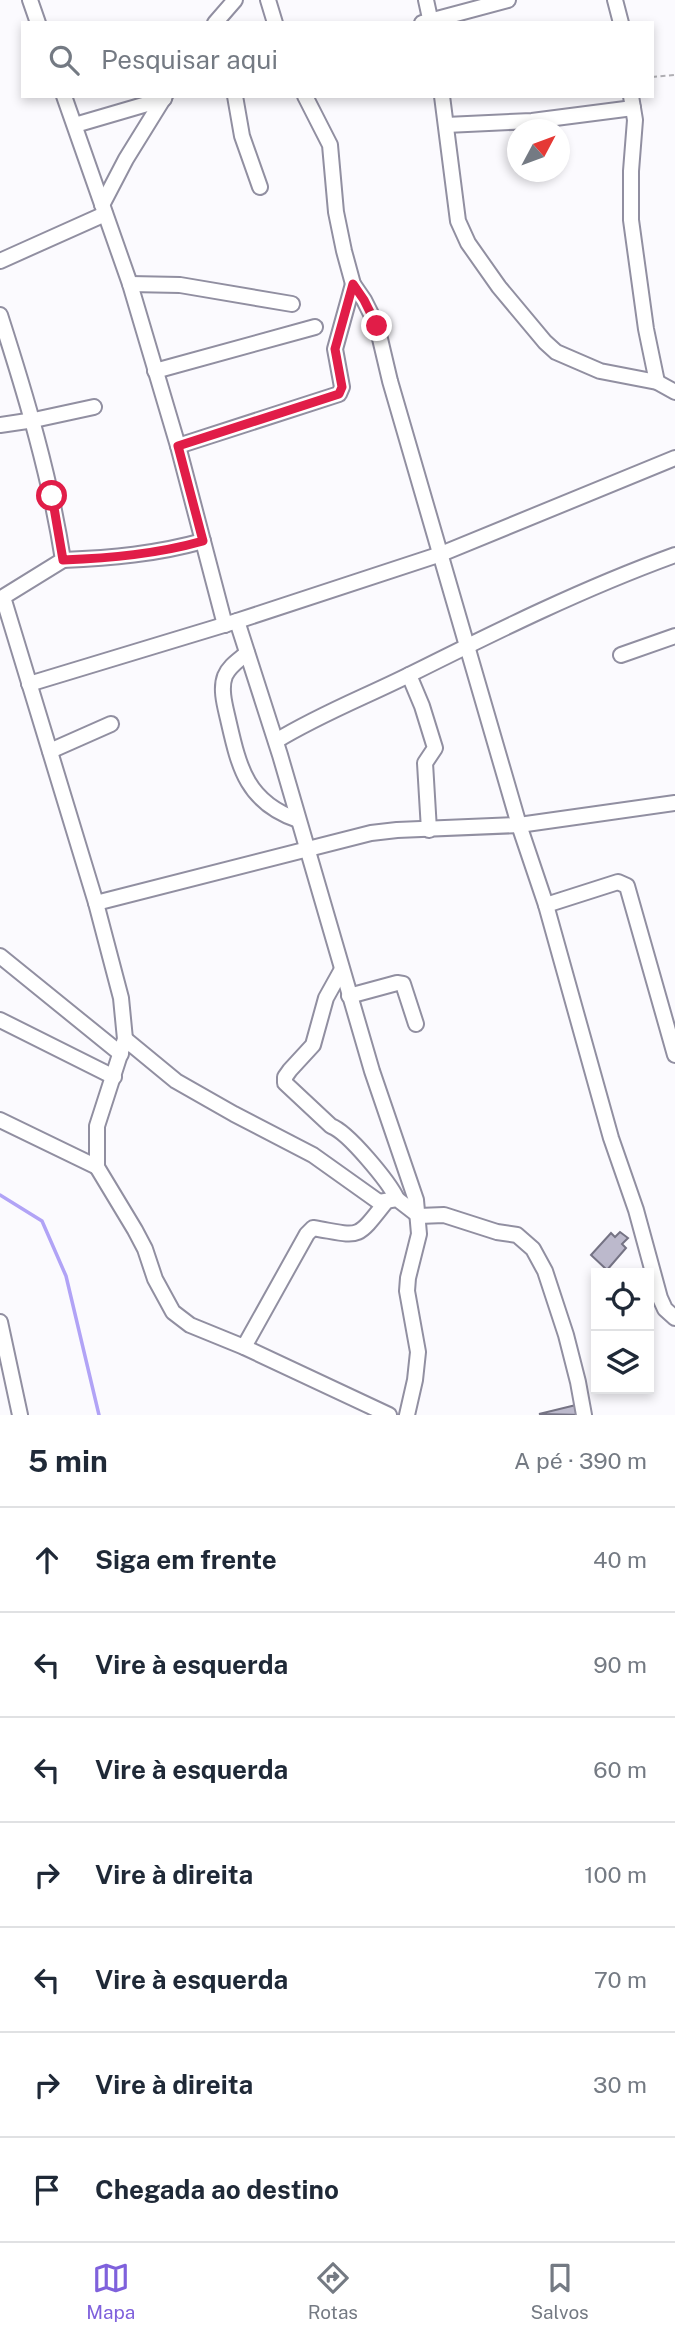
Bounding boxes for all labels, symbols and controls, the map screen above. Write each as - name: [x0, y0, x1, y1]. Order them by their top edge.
- search box: [21, 21, 654, 98]
- icon: search: [45, 41, 83, 79]
- text: Pesquisar aqui: [101, 44, 278, 75]
- north arrow: [507, 119, 570, 182]
- route end: [361, 310, 392, 341]
- route start: [36, 480, 67, 511]
- map controls: [591, 1268, 654, 1394]
- button: locate: [591, 1268, 654, 1331]
- button: layers: [591, 1331, 654, 1394]
- text: 5 min: [28, 1443, 108, 1479]
- text: A pé · 390 m: [514, 1447, 647, 1474]
- icon: ahead: [28, 1541, 66, 1579]
- text: Siga em frente: [95, 1544, 277, 1575]
- text: 40 m: [593, 1546, 647, 1573]
- icon: left: [28, 1646, 66, 1684]
- text: Vire à esquerda: [95, 1649, 288, 1680]
- text: 90 m: [593, 1651, 647, 1678]
- icon: left: [28, 1751, 66, 1789]
- text: Vire à esquerda: [95, 1754, 288, 1785]
- text: 60 m: [593, 1756, 647, 1783]
- icon: right: [28, 1856, 66, 1894]
- text: Vire à direita: [95, 1859, 253, 1890]
- text: 100 m: [584, 1861, 647, 1888]
- icon: left: [28, 1961, 66, 1999]
- text: Vire à esquerda: [95, 1964, 288, 1995]
- text: 70 m: [594, 1966, 647, 1993]
- icon: right: [28, 2066, 66, 2104]
- text: Vire à direita: [95, 2069, 253, 2100]
- text: 30 m: [593, 2071, 647, 2098]
- icon: arrive: [28, 2171, 66, 2209]
- text: Chegada ao destino: [95, 2174, 339, 2205]
- tab: Mapa: [86, 2259, 135, 2323]
- tab: Rotas: [308, 2259, 358, 2323]
- tab: Salvos: [530, 2259, 589, 2323]

